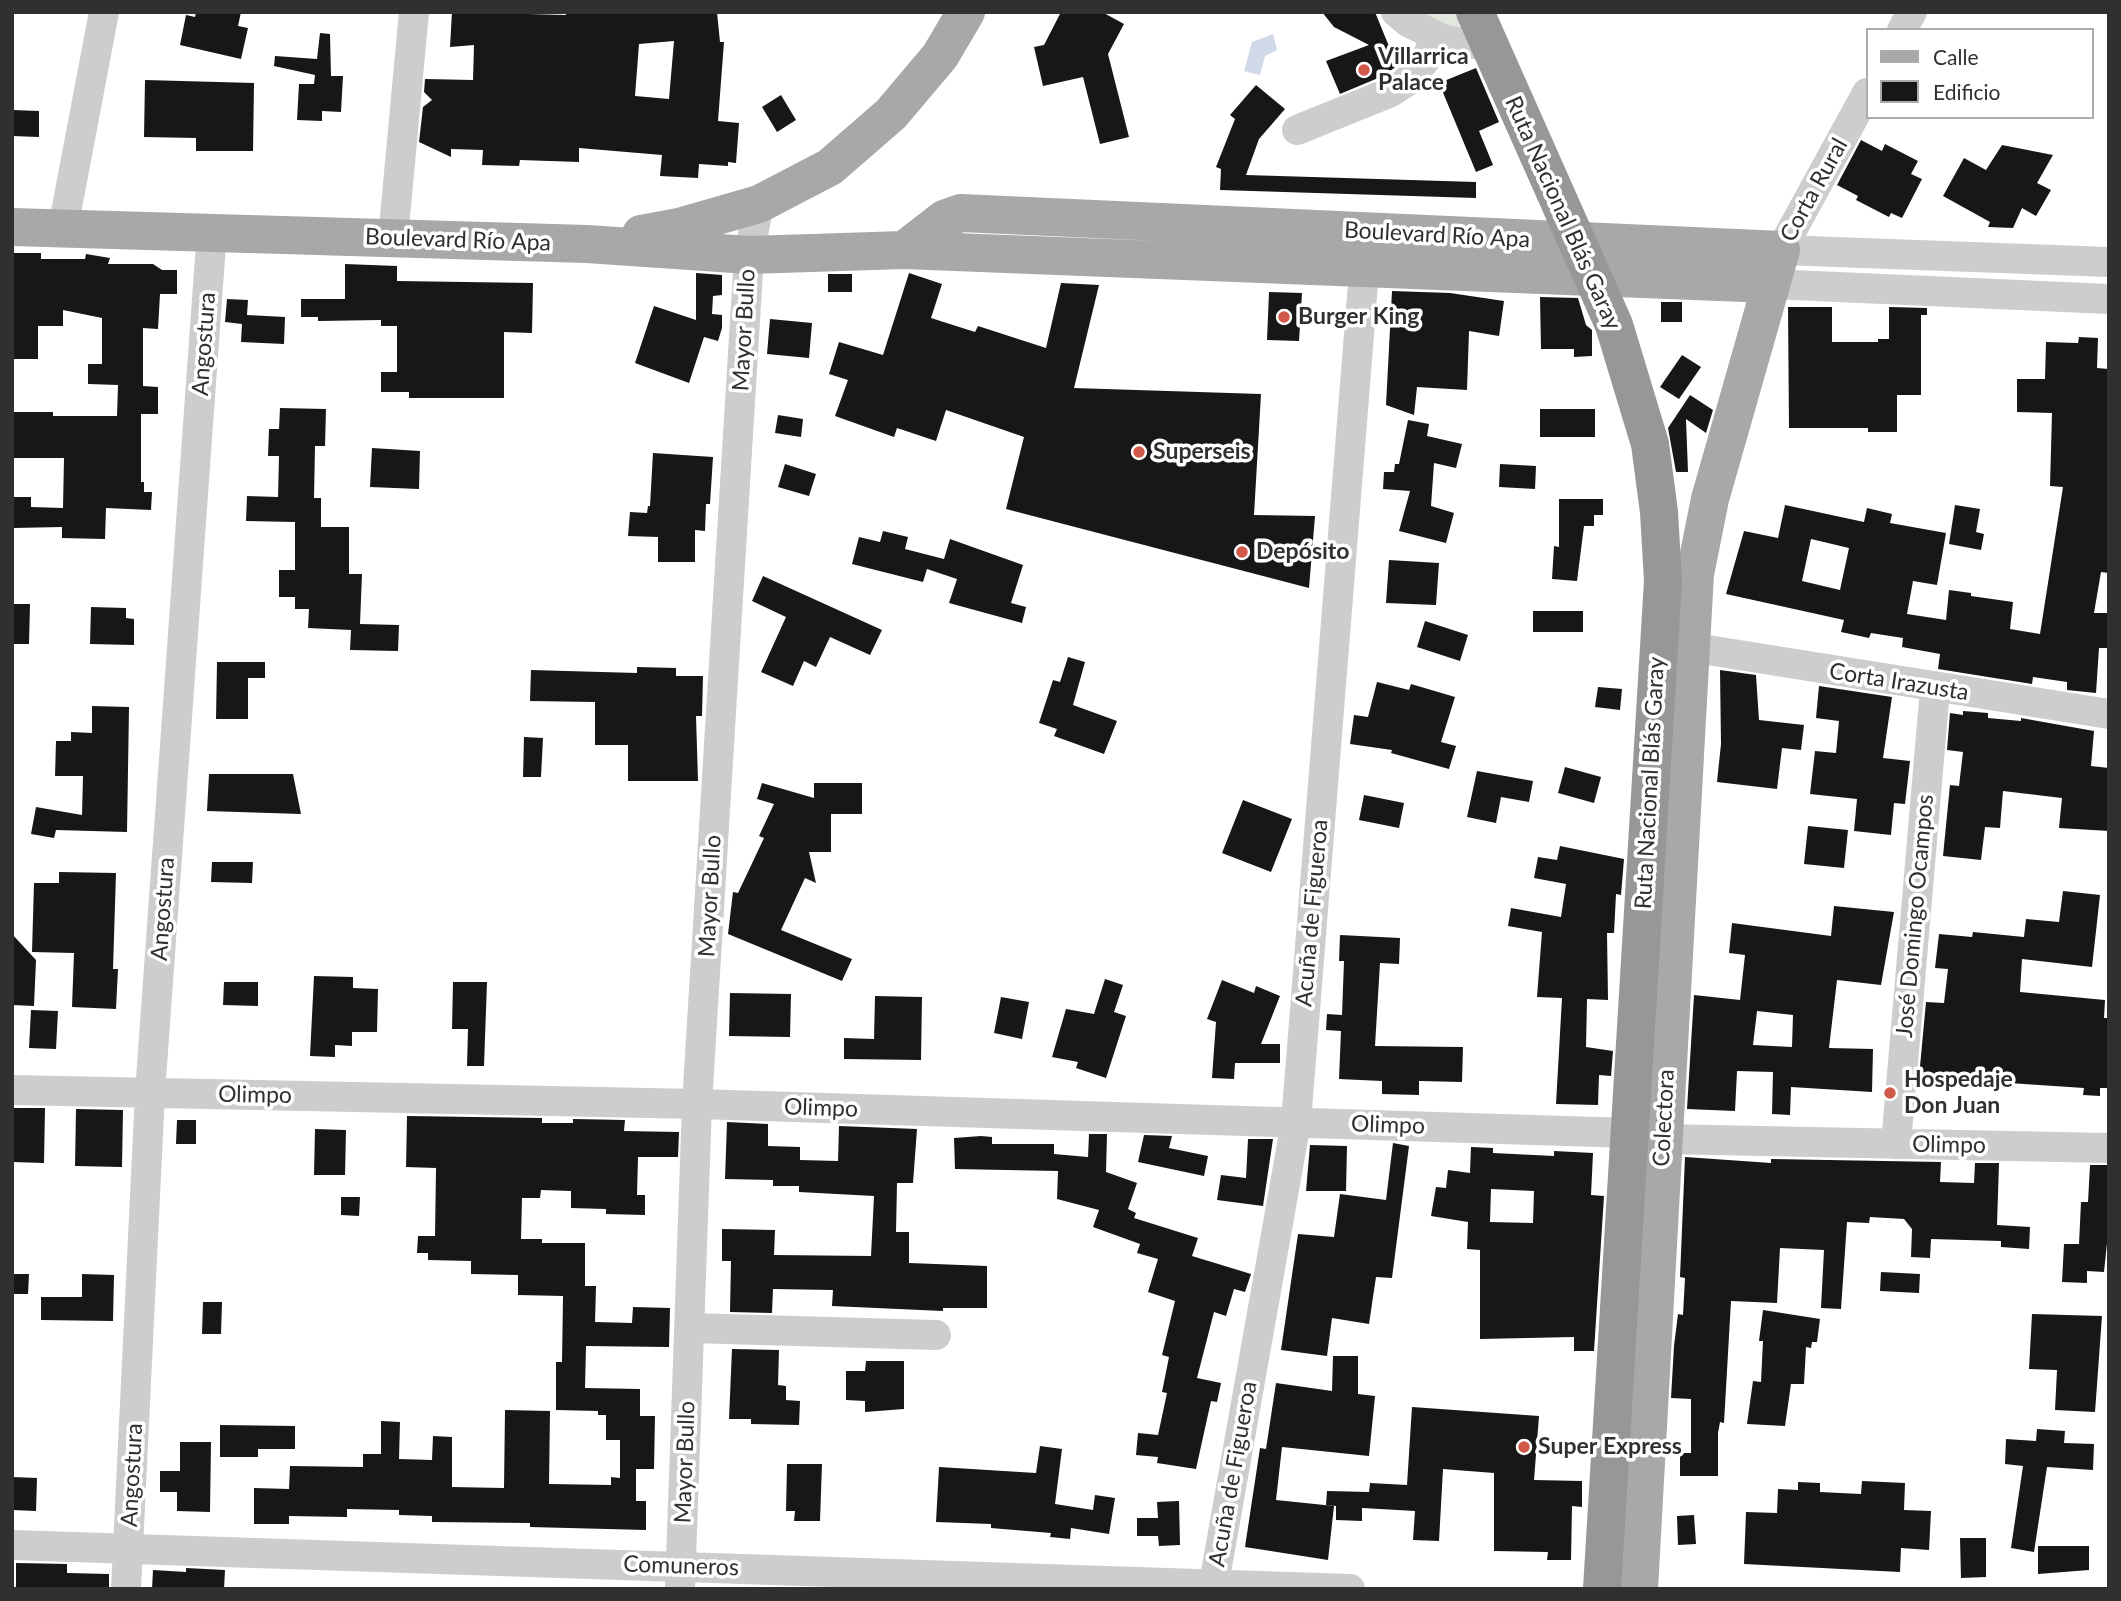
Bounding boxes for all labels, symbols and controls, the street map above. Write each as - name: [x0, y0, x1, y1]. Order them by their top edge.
- legend: [1866, 28, 2093, 119]
- place label: Villarrica Palace: [1378, 43, 1469, 97]
- text: Calle: [1933, 44, 1978, 69]
- marker: Villarrica Palace: [1356, 62, 1372, 78]
- text: Edificio: [1933, 79, 2000, 104]
- street label: Ruta Nacional Blás Garay: [1499, 92, 1627, 334]
- street label: Corta Rural: [1774, 133, 1854, 247]
- street label: Boulevard Río Apa: [1343, 216, 1531, 254]
- street label: Boulevard Río Apa: [364, 223, 552, 257]
- street label: Mayor Bullo: [727, 268, 761, 392]
- street label: Angostura: [187, 291, 221, 397]
- place label: Burger King: [1298, 303, 1419, 331]
- marker: Burger King: [1276, 309, 1292, 325]
- place label: Superseis: [1153, 438, 1251, 466]
- marker: Superseis: [1131, 444, 1147, 460]
- place label: Depósito: [1256, 538, 1350, 566]
- marker: Depósito: [1234, 544, 1250, 560]
- street label: Ruta Nacional Blás Garay: [1630, 656, 1670, 910]
- street label: Corta Irazusta: [1827, 657, 1971, 707]
- street label: José Domingo Ocampos: [1891, 793, 1939, 1039]
- street label: Acuña de Figueroa: [1290, 818, 1334, 1008]
- street label: Mayor Bullo: [693, 834, 727, 958]
- street label: Angostura: [146, 856, 180, 962]
- place label: Hospedaje Don Juan: [1904, 1066, 2013, 1120]
- street label: Colectora: [1648, 1069, 1680, 1167]
- street label: Olimpo: [218, 1081, 292, 1109]
- marker: Hospedaje Don Juan: [1882, 1085, 1898, 1101]
- street label: Olimpo: [784, 1093, 858, 1123]
- street label: Olimpo: [1351, 1110, 1425, 1140]
- street label: Olimpo: [1912, 1131, 1986, 1159]
- street label: Acuña de Figueroa: [1203, 1379, 1263, 1569]
- street label: Mayor Bullo: [669, 1400, 701, 1524]
- street label: Angostura: [116, 1422, 148, 1528]
- place label: Super Express: [1538, 1433, 1682, 1461]
- marker: Super Express: [1516, 1439, 1532, 1455]
- street label: Comuneros: [623, 1550, 739, 1582]

